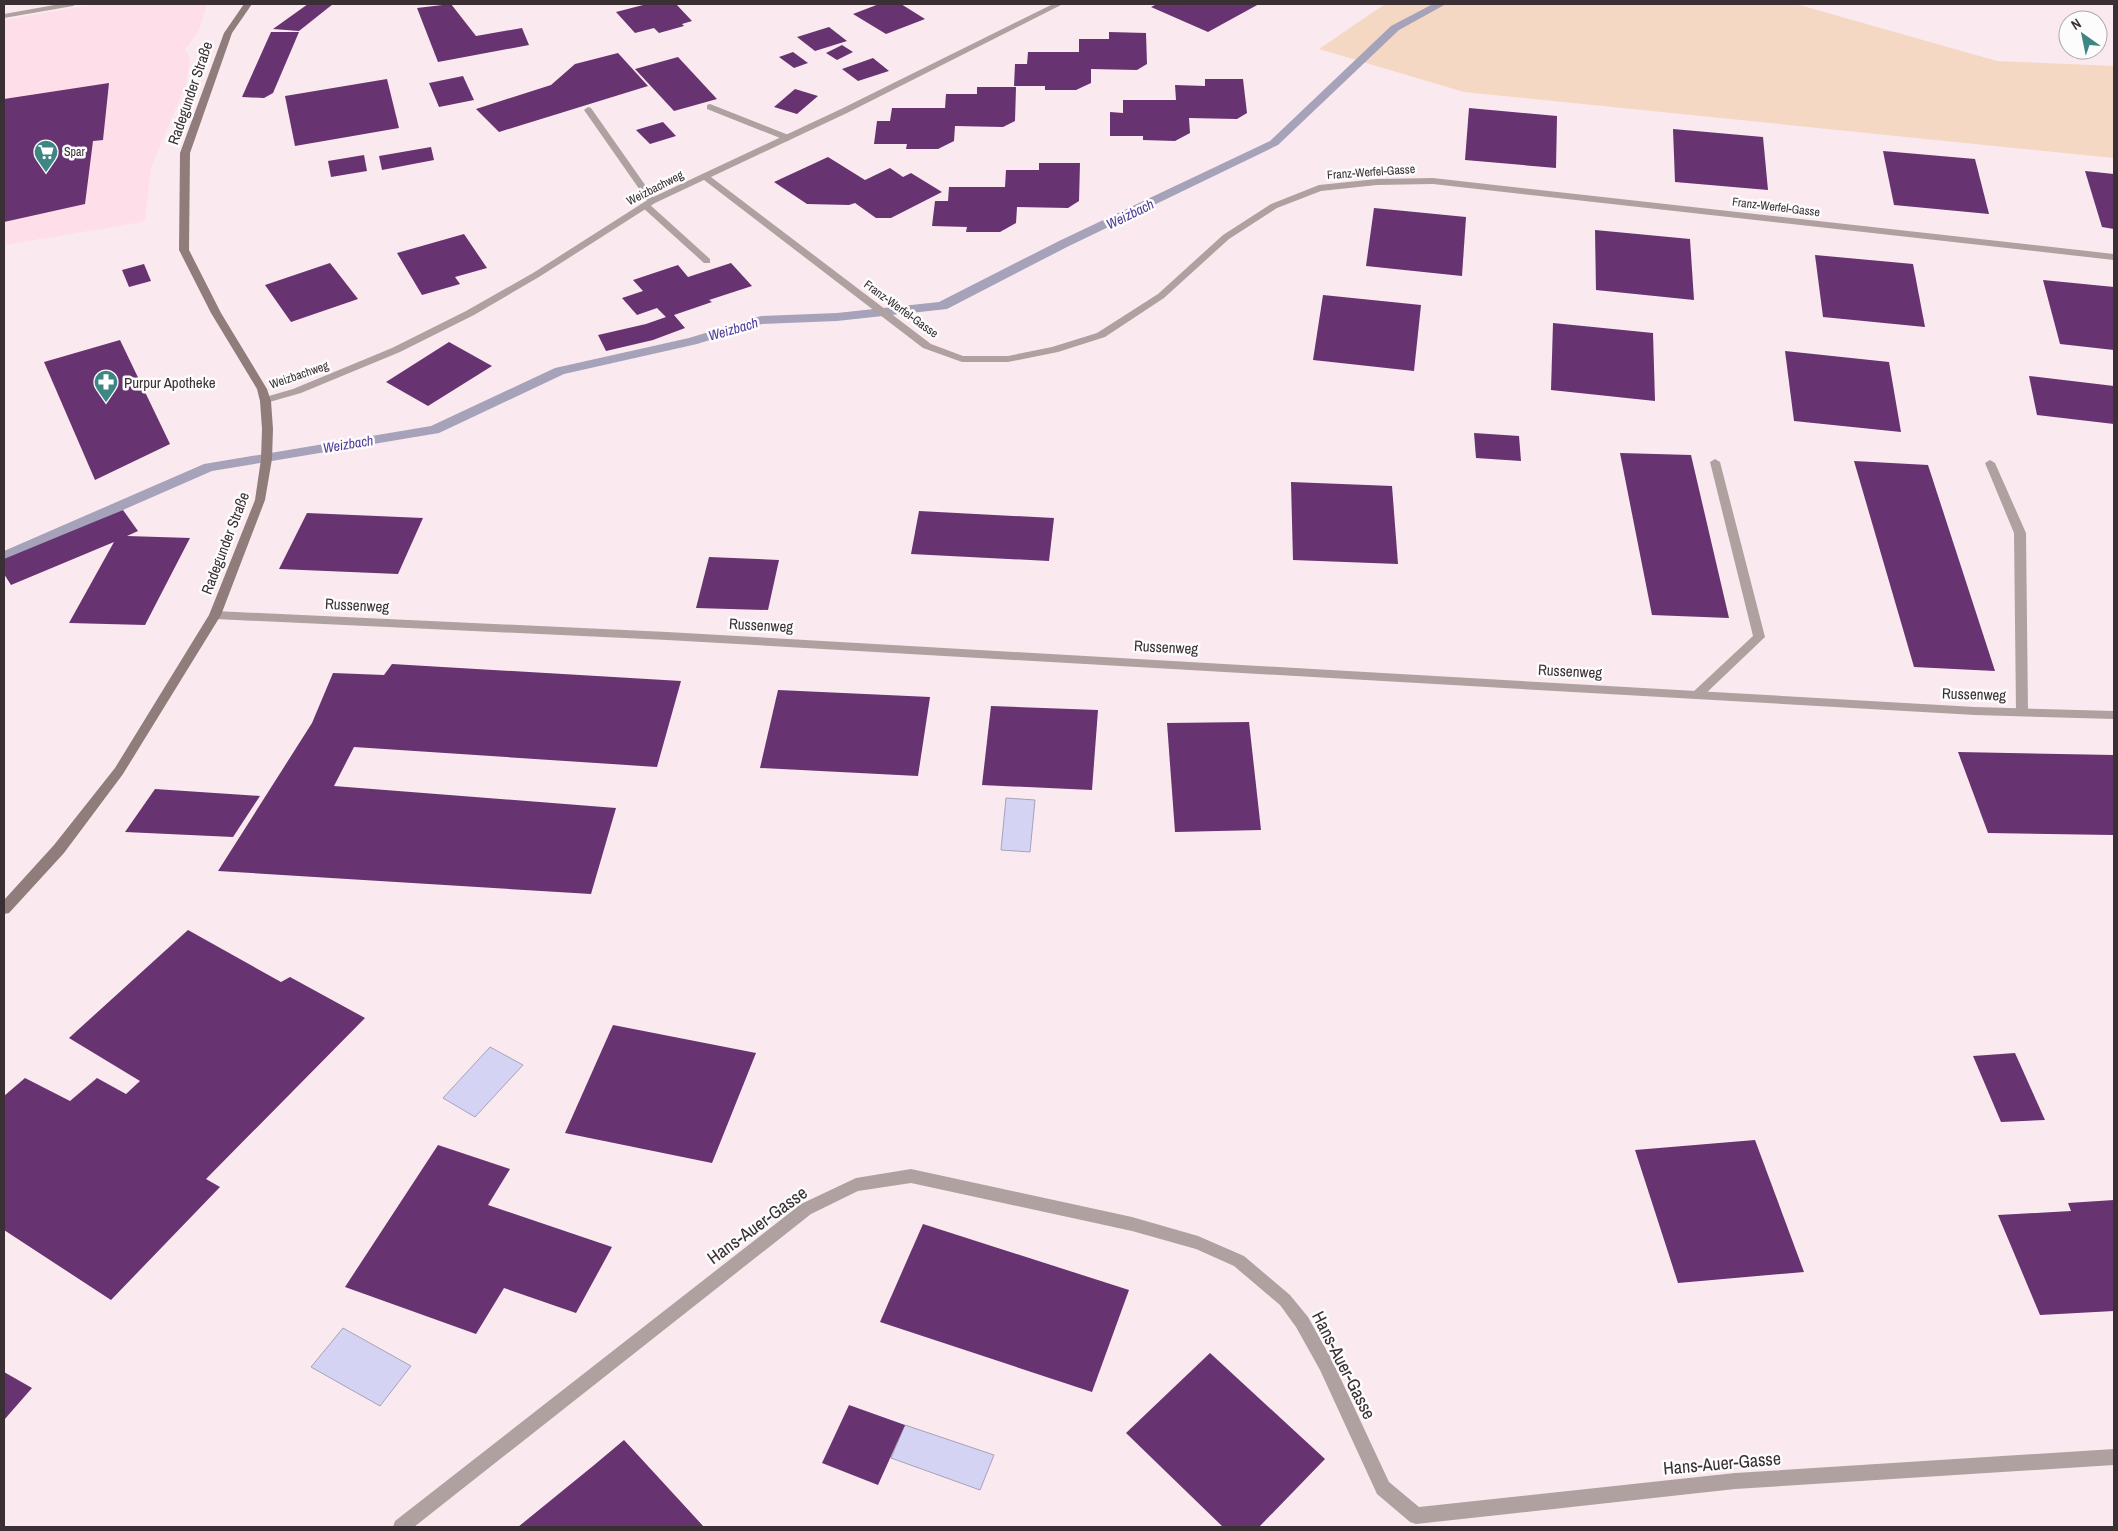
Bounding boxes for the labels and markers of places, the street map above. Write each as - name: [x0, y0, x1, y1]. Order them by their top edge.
- supermarket icon: Spar: [33, 139, 59, 173]
- place label: Spar: [64, 144, 86, 160]
- pharmacy icon: Purpur Apotheke: [93, 369, 119, 403]
- place label: Purpur Apotheke: [124, 372, 216, 393]

